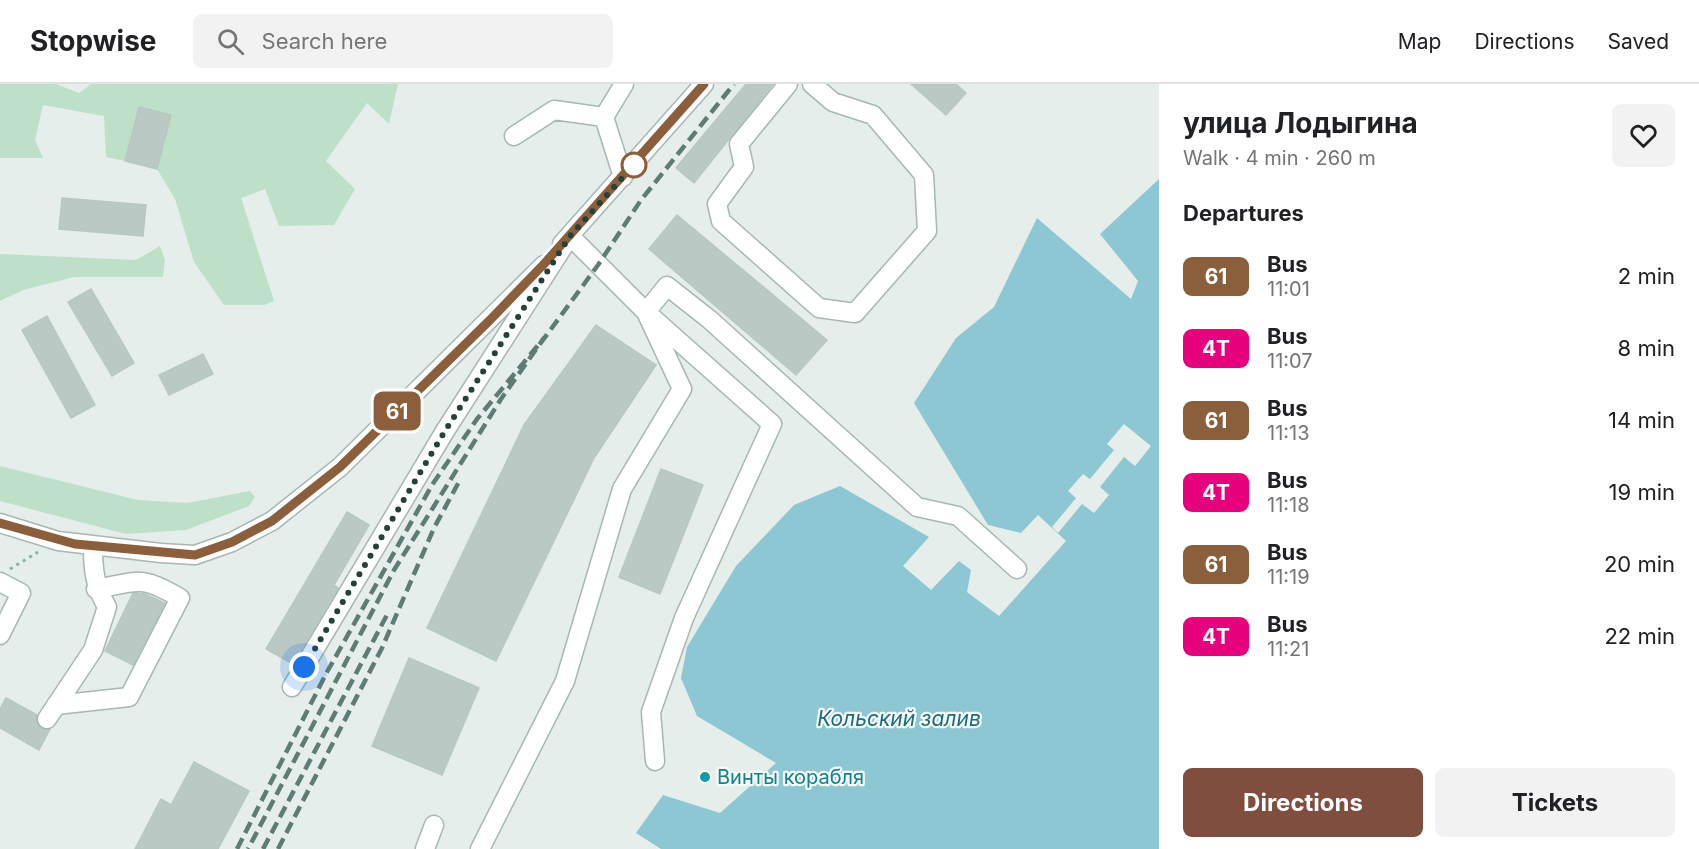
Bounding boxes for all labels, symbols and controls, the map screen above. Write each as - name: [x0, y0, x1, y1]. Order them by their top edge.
- search box: [193, 14, 613, 68]
- text: Stopwise: [30, 24, 157, 58]
- icon: search: [214, 25, 247, 58]
- text: Search here: [262, 28, 387, 54]
- text: Map: [1398, 29, 1441, 54]
- text: Directions: [1474, 29, 1575, 54]
- text: Saved: [1608, 29, 1669, 54]
- button: heart: [1612, 104, 1675, 167]
- text: улица Лодыгина: [1183, 106, 1418, 140]
- text: Walk · 4 min · 260 m: [1183, 146, 1376, 170]
- unlabelled marker: [621, 152, 647, 178]
- text: Departures: [1183, 200, 1304, 226]
- text: Bus: [1267, 251, 1308, 277]
- text: 2 min: [1618, 263, 1675, 289]
- text: 61: [1205, 264, 1227, 289]
- text: 11:01: [1267, 277, 1310, 301]
- text: Bus: [1267, 323, 1308, 349]
- text: 8 min: [1618, 335, 1675, 361]
- text: 4Т: [1202, 336, 1230, 361]
- text: 11:07: [1267, 349, 1313, 373]
- line badge: 61: [370, 392, 424, 430]
- text: Bus: [1267, 395, 1308, 421]
- text: 61: [386, 399, 408, 424]
- text: 14 min: [1608, 407, 1675, 433]
- text: 61: [1205, 408, 1227, 433]
- text: 11:13: [1267, 421, 1310, 445]
- text: Bus: [1267, 467, 1308, 493]
- text: 19 min: [1609, 479, 1675, 505]
- text: 4Т: [1202, 480, 1230, 505]
- text: 11:18: [1267, 493, 1310, 517]
- text: Bus: [1267, 539, 1308, 565]
- text: 20 min: [1604, 551, 1675, 577]
- text: 61: [1205, 552, 1227, 577]
- text: 11:19: [1267, 565, 1310, 589]
- text: Bus: [1267, 611, 1308, 637]
- text: 22 min: [1604, 623, 1675, 649]
- text: 4Т: [1202, 624, 1230, 649]
- text: 11:21: [1267, 637, 1309, 661]
- your location: [289, 652, 319, 682]
- water label: Кольский залив: [817, 706, 981, 731]
- place label: Винты корабля: [717, 765, 864, 789]
- button: Directions: [1183, 768, 1423, 837]
- button: Tickets: [1435, 768, 1675, 837]
- marker: Винты корабля: [698, 770, 712, 784]

